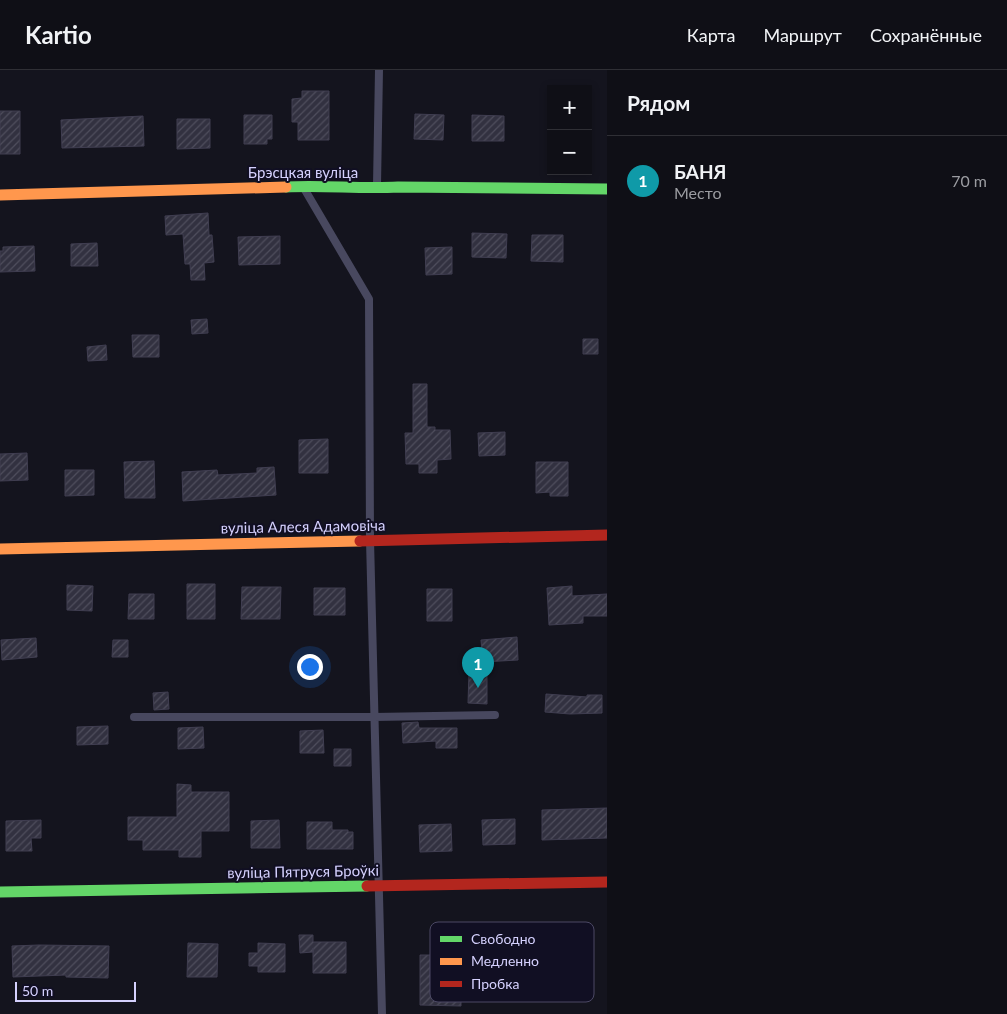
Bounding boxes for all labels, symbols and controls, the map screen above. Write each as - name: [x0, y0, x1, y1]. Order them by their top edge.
- text: Kartio: [25, 20, 92, 49]
- text: Карта: [687, 24, 735, 46]
- text: Маршрут: [763, 24, 842, 46]
- text: Сохранённые: [870, 24, 982, 46]
- map controls: [547, 85, 592, 175]
- button: +: [547, 85, 592, 130]
- text: Рядом: [627, 90, 690, 115]
- button: −: [547, 130, 592, 175]
- text: БАНЯ: [674, 160, 726, 183]
- street label: Брэсцкая вуліца: [248, 163, 358, 181]
- text: 1: [638, 171, 648, 190]
- text: 70 m: [951, 171, 987, 190]
- text: Место: [674, 183, 722, 202]
- street label: вуліца Алеся Адамовіча: [220, 516, 385, 536]
- pin: 1: [462, 647, 494, 688]
- your location: [297, 654, 323, 680]
- street label: вуліца Пятруся Броўкі: [227, 861, 379, 881]
- legend: [430, 922, 594, 1002]
- text: Свободно: [471, 930, 536, 947]
- text: Медленно: [471, 952, 539, 969]
- text: Пробка: [471, 975, 519, 992]
- scale bar: [15, 979, 136, 1002]
- text: 50 m: [22, 982, 53, 999]

